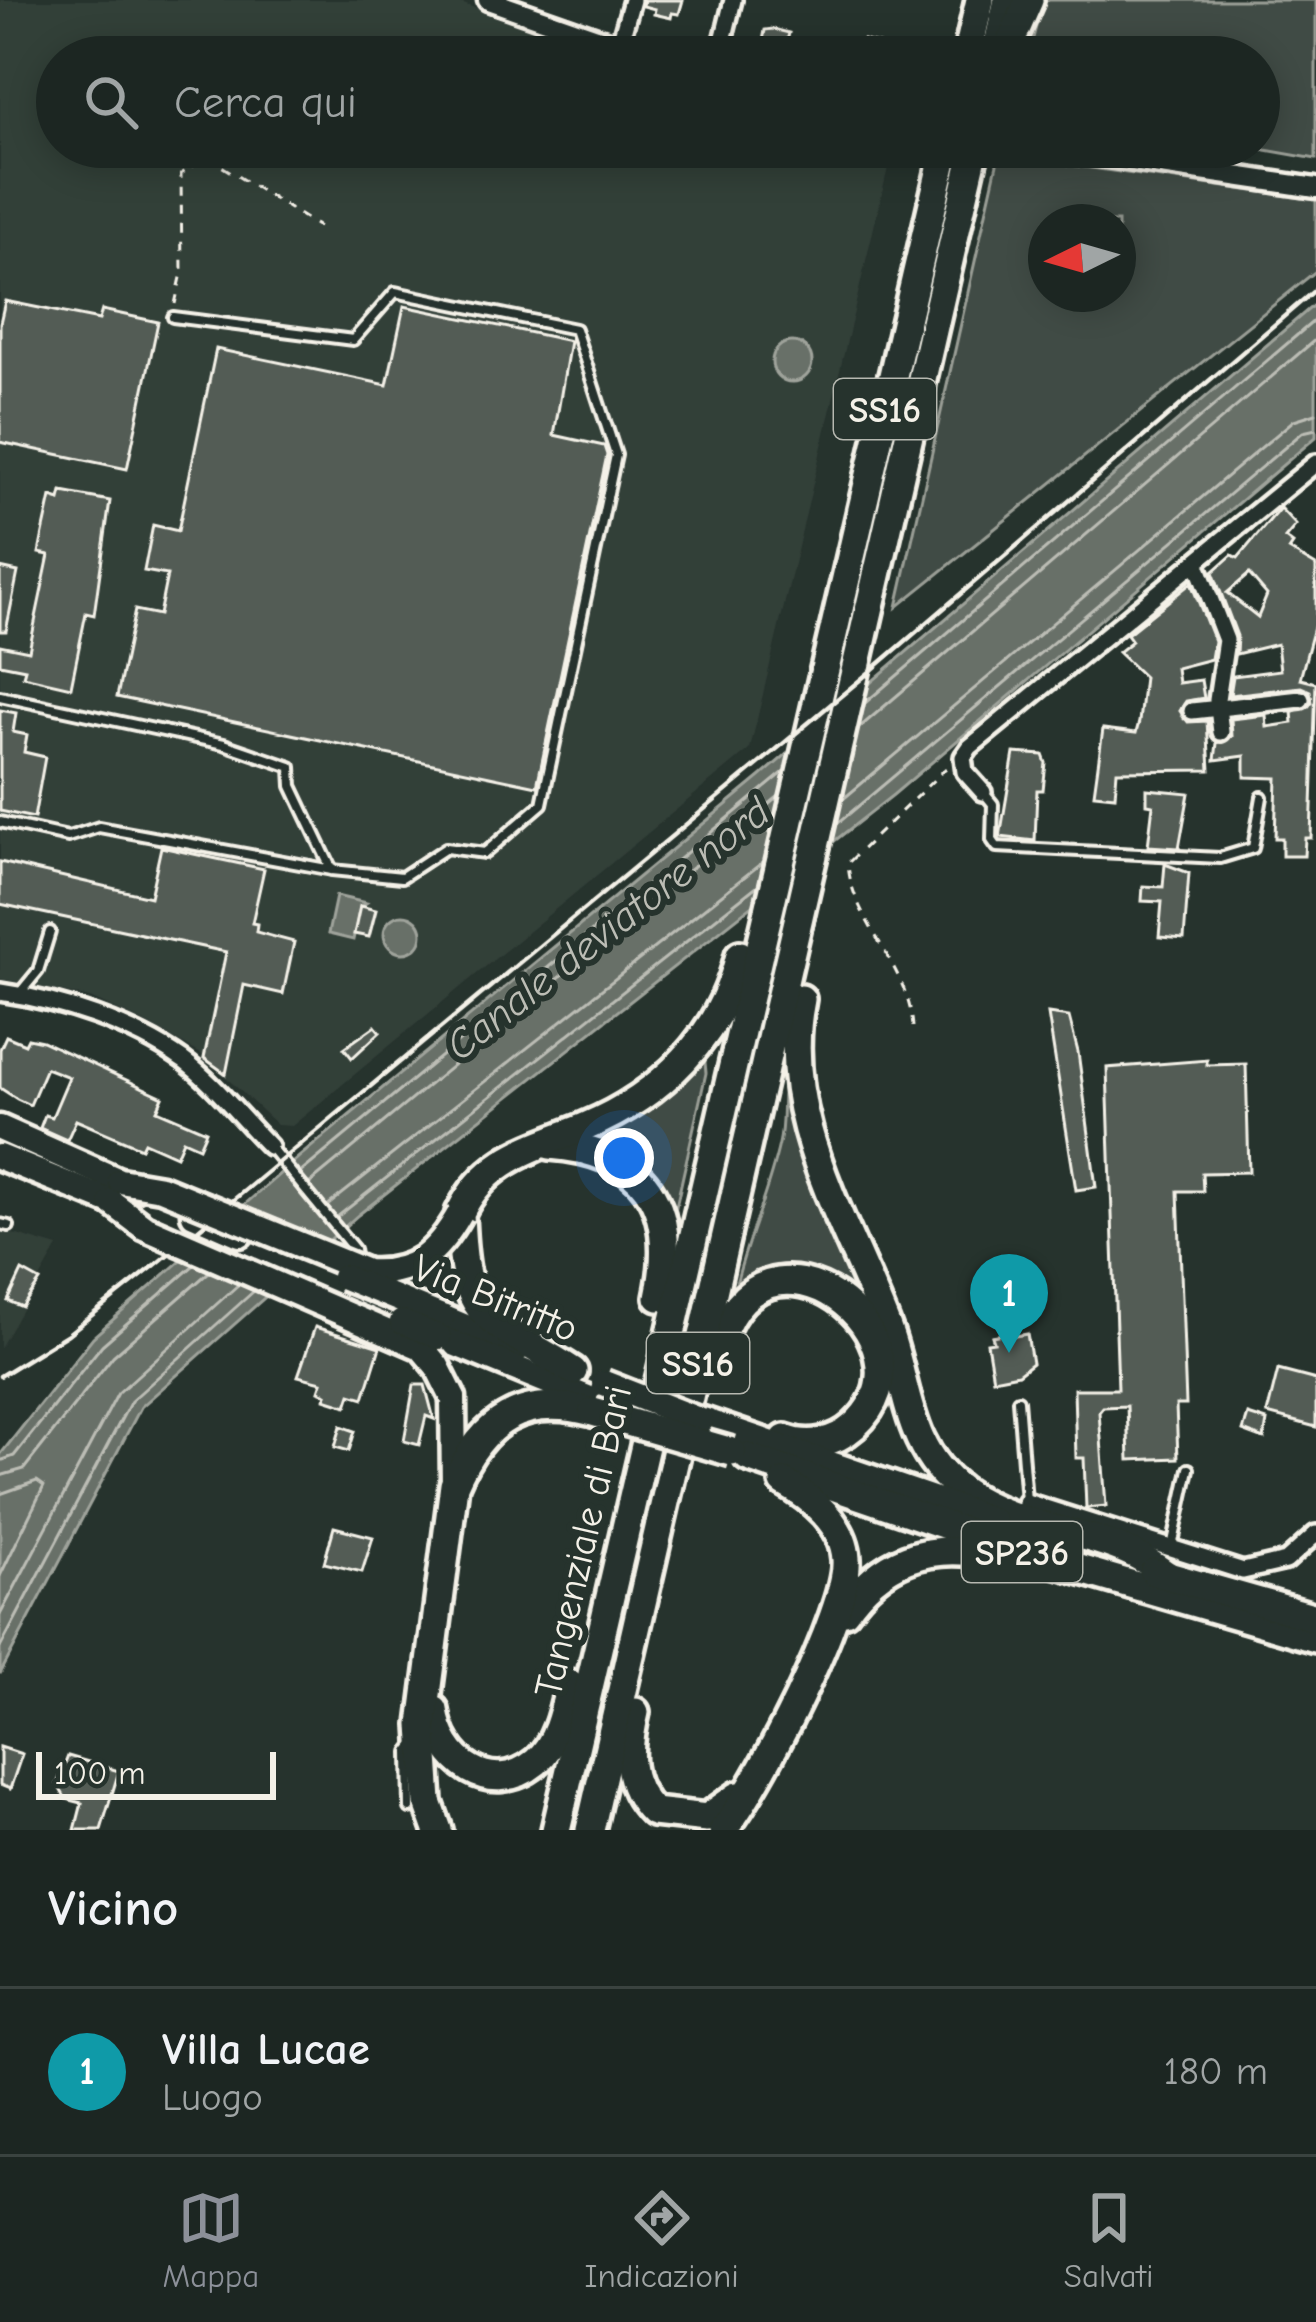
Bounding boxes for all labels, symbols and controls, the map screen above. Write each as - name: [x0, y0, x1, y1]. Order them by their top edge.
- search box: [36, 36, 1280, 168]
- icon: search: [78, 69, 144, 135]
- text: Cerca qui: [174, 76, 357, 128]
- north arrow: [1028, 204, 1136, 312]
- road number: SS16: [834, 379, 936, 439]
- water label: Canale deviatore nord: [436, 787, 781, 1071]
- your location: [594, 1128, 654, 1188]
- street label: Via Bitritto: [407, 1245, 584, 1352]
- pin: 1: [970, 1254, 1048, 1353]
- road number: SS16: [647, 1333, 749, 1393]
- street label: Tangenziale di Bari: [526, 1381, 641, 1702]
- road number: SP236: [962, 1522, 1082, 1582]
- scale bar: [36, 1746, 276, 1799]
- text: 100 m: [54, 1754, 146, 1792]
- text: Vicino: [48, 1879, 178, 1938]
- text: Villa Lucae: [162, 2023, 370, 2075]
- text: 1: [79, 2049, 95, 2094]
- text: 180 m: [1163, 2049, 1268, 2094]
- text: Luogo: [162, 2075, 263, 2120]
- tab: Mappa: [163, 2185, 259, 2295]
- tab: Indicazioni: [585, 2185, 739, 2295]
- tab: Salvati: [1064, 2185, 1153, 2295]

